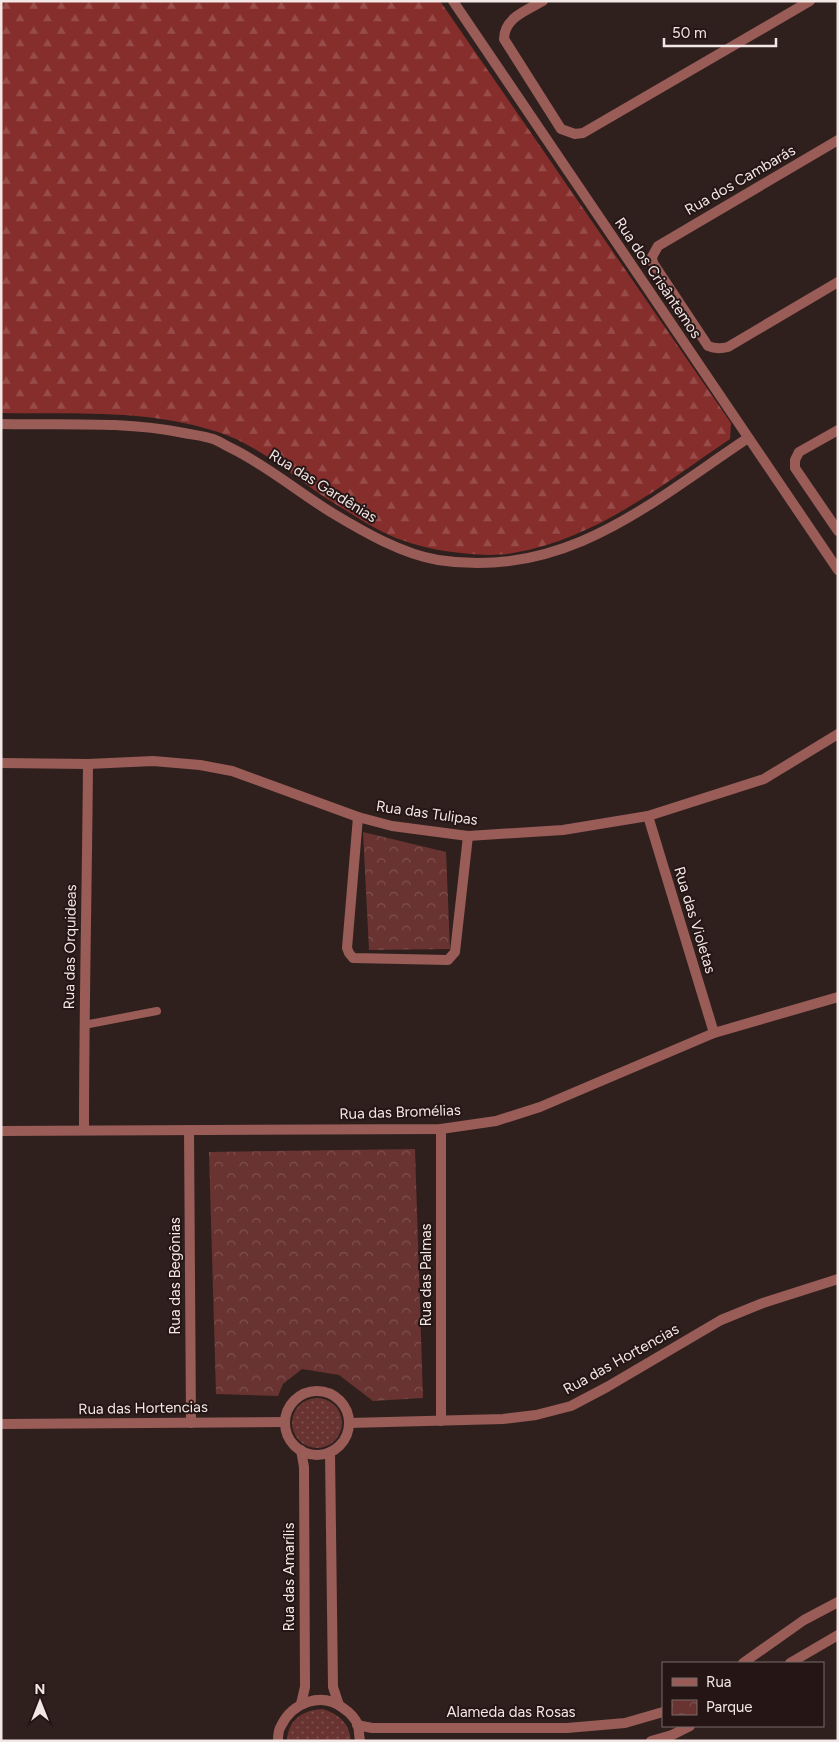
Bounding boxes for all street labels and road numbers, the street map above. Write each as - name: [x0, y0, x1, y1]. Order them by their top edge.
- street label: Rua dos Cambarás: [682, 141, 798, 219]
- street label: Rua dos Crisântemos: [611, 214, 705, 342]
- street label: Rua das Gardênias: [266, 446, 380, 526]
- street label: Rua das Tulipas: [375, 797, 479, 829]
- street label: Rua das Violetas: [670, 864, 720, 976]
- street label: Rua das Orquideas: [60, 884, 80, 1010]
- street label: Rua das Bromélias: [339, 1101, 461, 1123]
- street label: Rua das Begônias: [166, 1217, 184, 1335]
- street label: Rua das Palmas: [417, 1223, 435, 1327]
- street label: Rua das Hortencias: [560, 1320, 682, 1398]
- street label: Rua das Hortencias: [78, 1398, 208, 1418]
- street label: Rua das Amarílis: [280, 1522, 298, 1632]
- street label: Alameda das Rosas: [446, 1703, 576, 1721]

